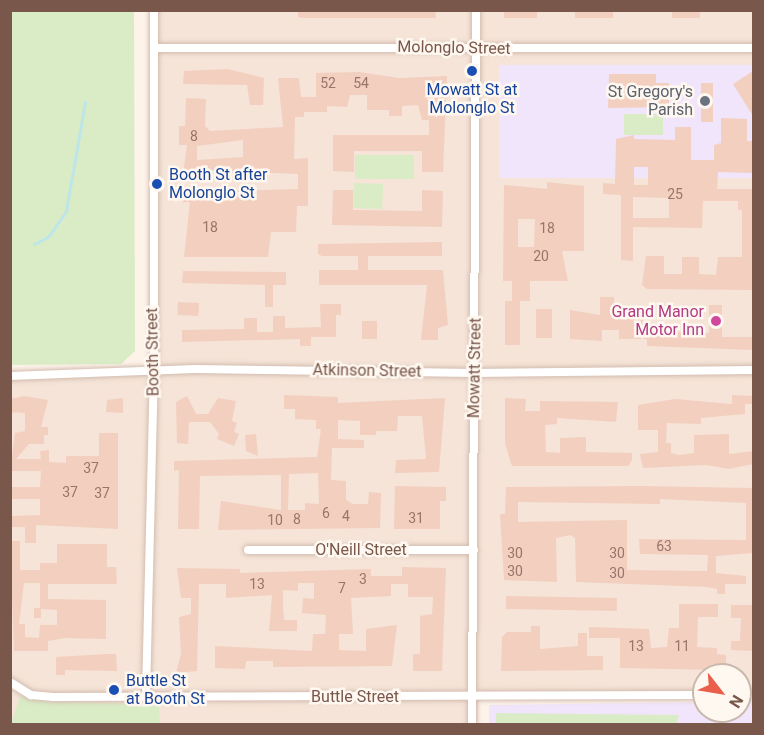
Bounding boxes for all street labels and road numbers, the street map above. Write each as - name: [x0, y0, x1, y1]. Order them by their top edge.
- street label: Molonglo Street: [397, 37, 511, 59]
- street label: Booth Street: [143, 308, 163, 396]
- street label: Mowatt Street: [465, 318, 485, 418]
- street label: Atkinson Street: [312, 360, 422, 382]
- street label: O'Neill Street: [315, 540, 407, 560]
- street label: Buttle Street: [311, 687, 399, 707]

